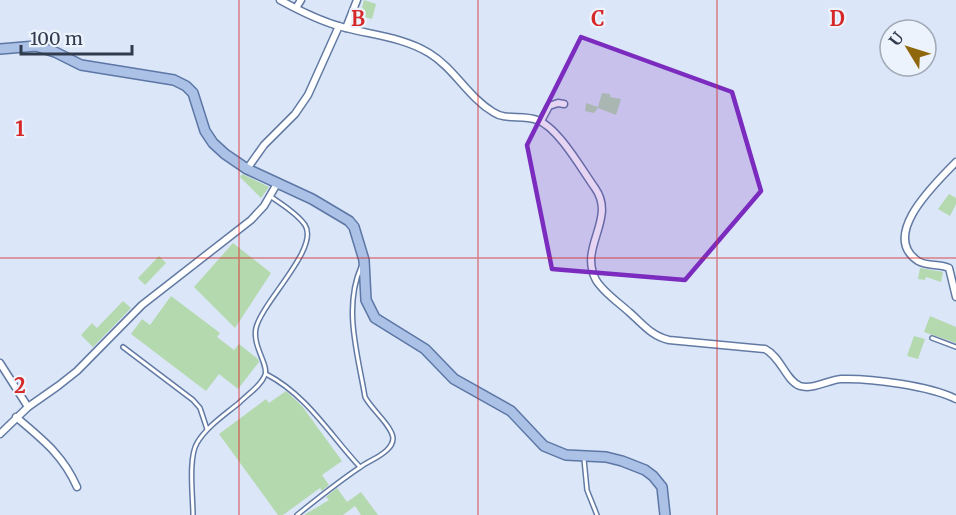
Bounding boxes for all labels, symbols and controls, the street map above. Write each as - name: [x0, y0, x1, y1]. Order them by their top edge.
- text: B: [351, 6, 365, 31]
- text: C: [591, 6, 605, 31]
- text: D: [829, 6, 845, 31]
- scale bar: [21, 18, 132, 56]
- north arrow: [878, 18, 938, 78]
- text: 100 m: [30, 27, 83, 50]
- text: U: [885, 28, 908, 50]
- text: 1: [15, 116, 25, 141]
- text: 2: [14, 373, 26, 398]

